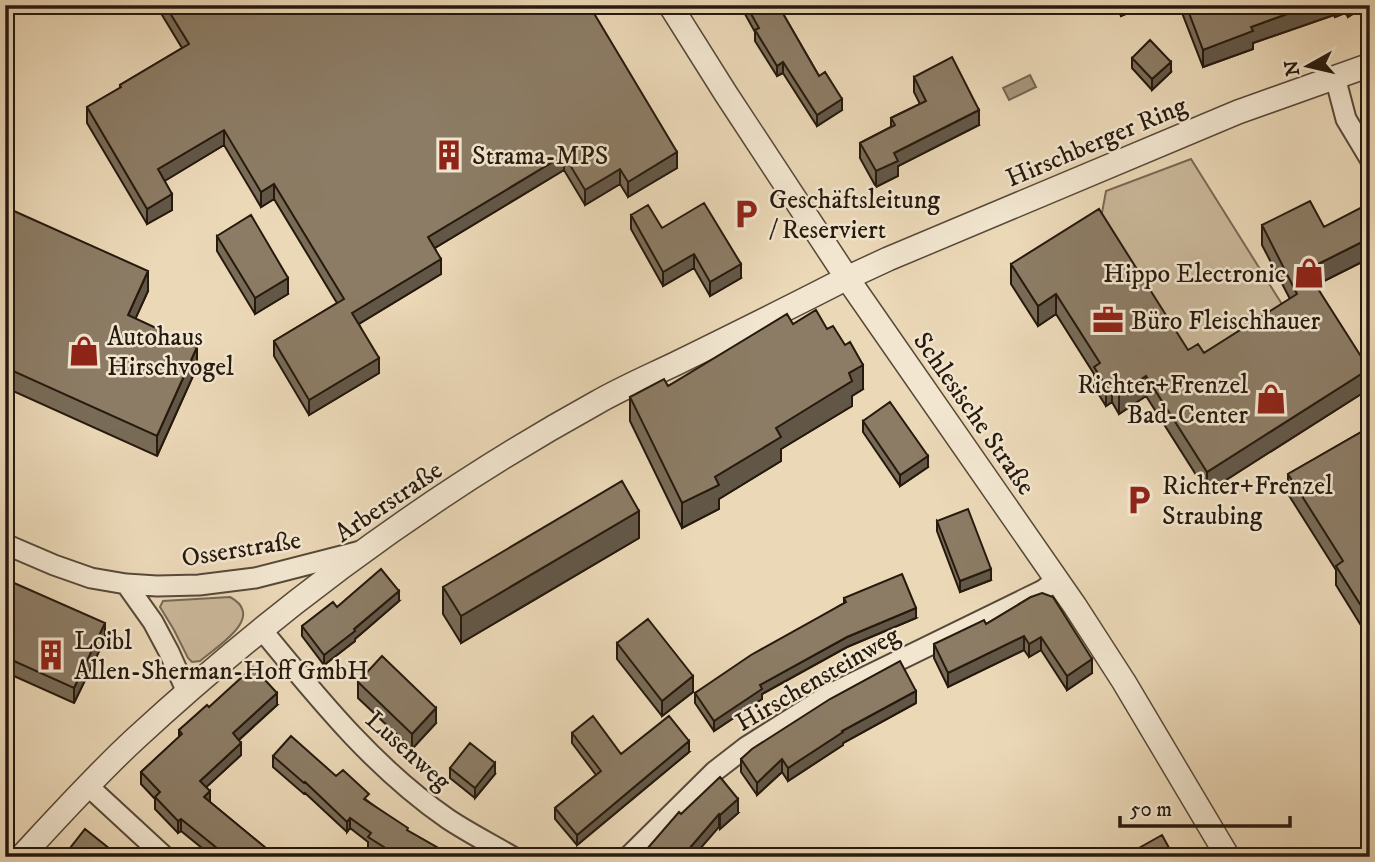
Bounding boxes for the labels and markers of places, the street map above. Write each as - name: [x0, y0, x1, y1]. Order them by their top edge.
- building icon: Strama-MPS: [432, 138, 466, 172]
- place label: Strama-MPS: [472, 140, 608, 173]
- place label: Geschäftsleitung / Reserviert: [769, 184, 940, 247]
- parking icon: Geschäftsleitung / Reserviert: [729, 197, 763, 231]
- shop icon: Hippo Electronic: [1292, 256, 1326, 290]
- place label: Hippo Electronic: [1103, 258, 1286, 291]
- office icon: Büro Fleischhauer: [1091, 303, 1125, 337]
- place label: Büro Fleischhauer: [1131, 305, 1321, 338]
- place label: Autohaus Hirschvogel: [107, 321, 234, 384]
- shop icon: Autohaus Hirschvogel: [67, 334, 101, 368]
- place label: Richter+Frenzel Bad-Center: [1077, 369, 1248, 432]
- shop icon: Richter+Frenzel Bad-Center: [1254, 382, 1288, 416]
- place label: Richter+Frenzel Straubing: [1162, 470, 1333, 533]
- parking icon: Richter+Frenzel Straubing: [1122, 483, 1156, 517]
- place label: Loibl Allen-Sherman-Hoff GmbH: [74, 625, 369, 688]
- building icon: Loibl Allen-Sherman-Hoff GmbH: [34, 638, 68, 672]

